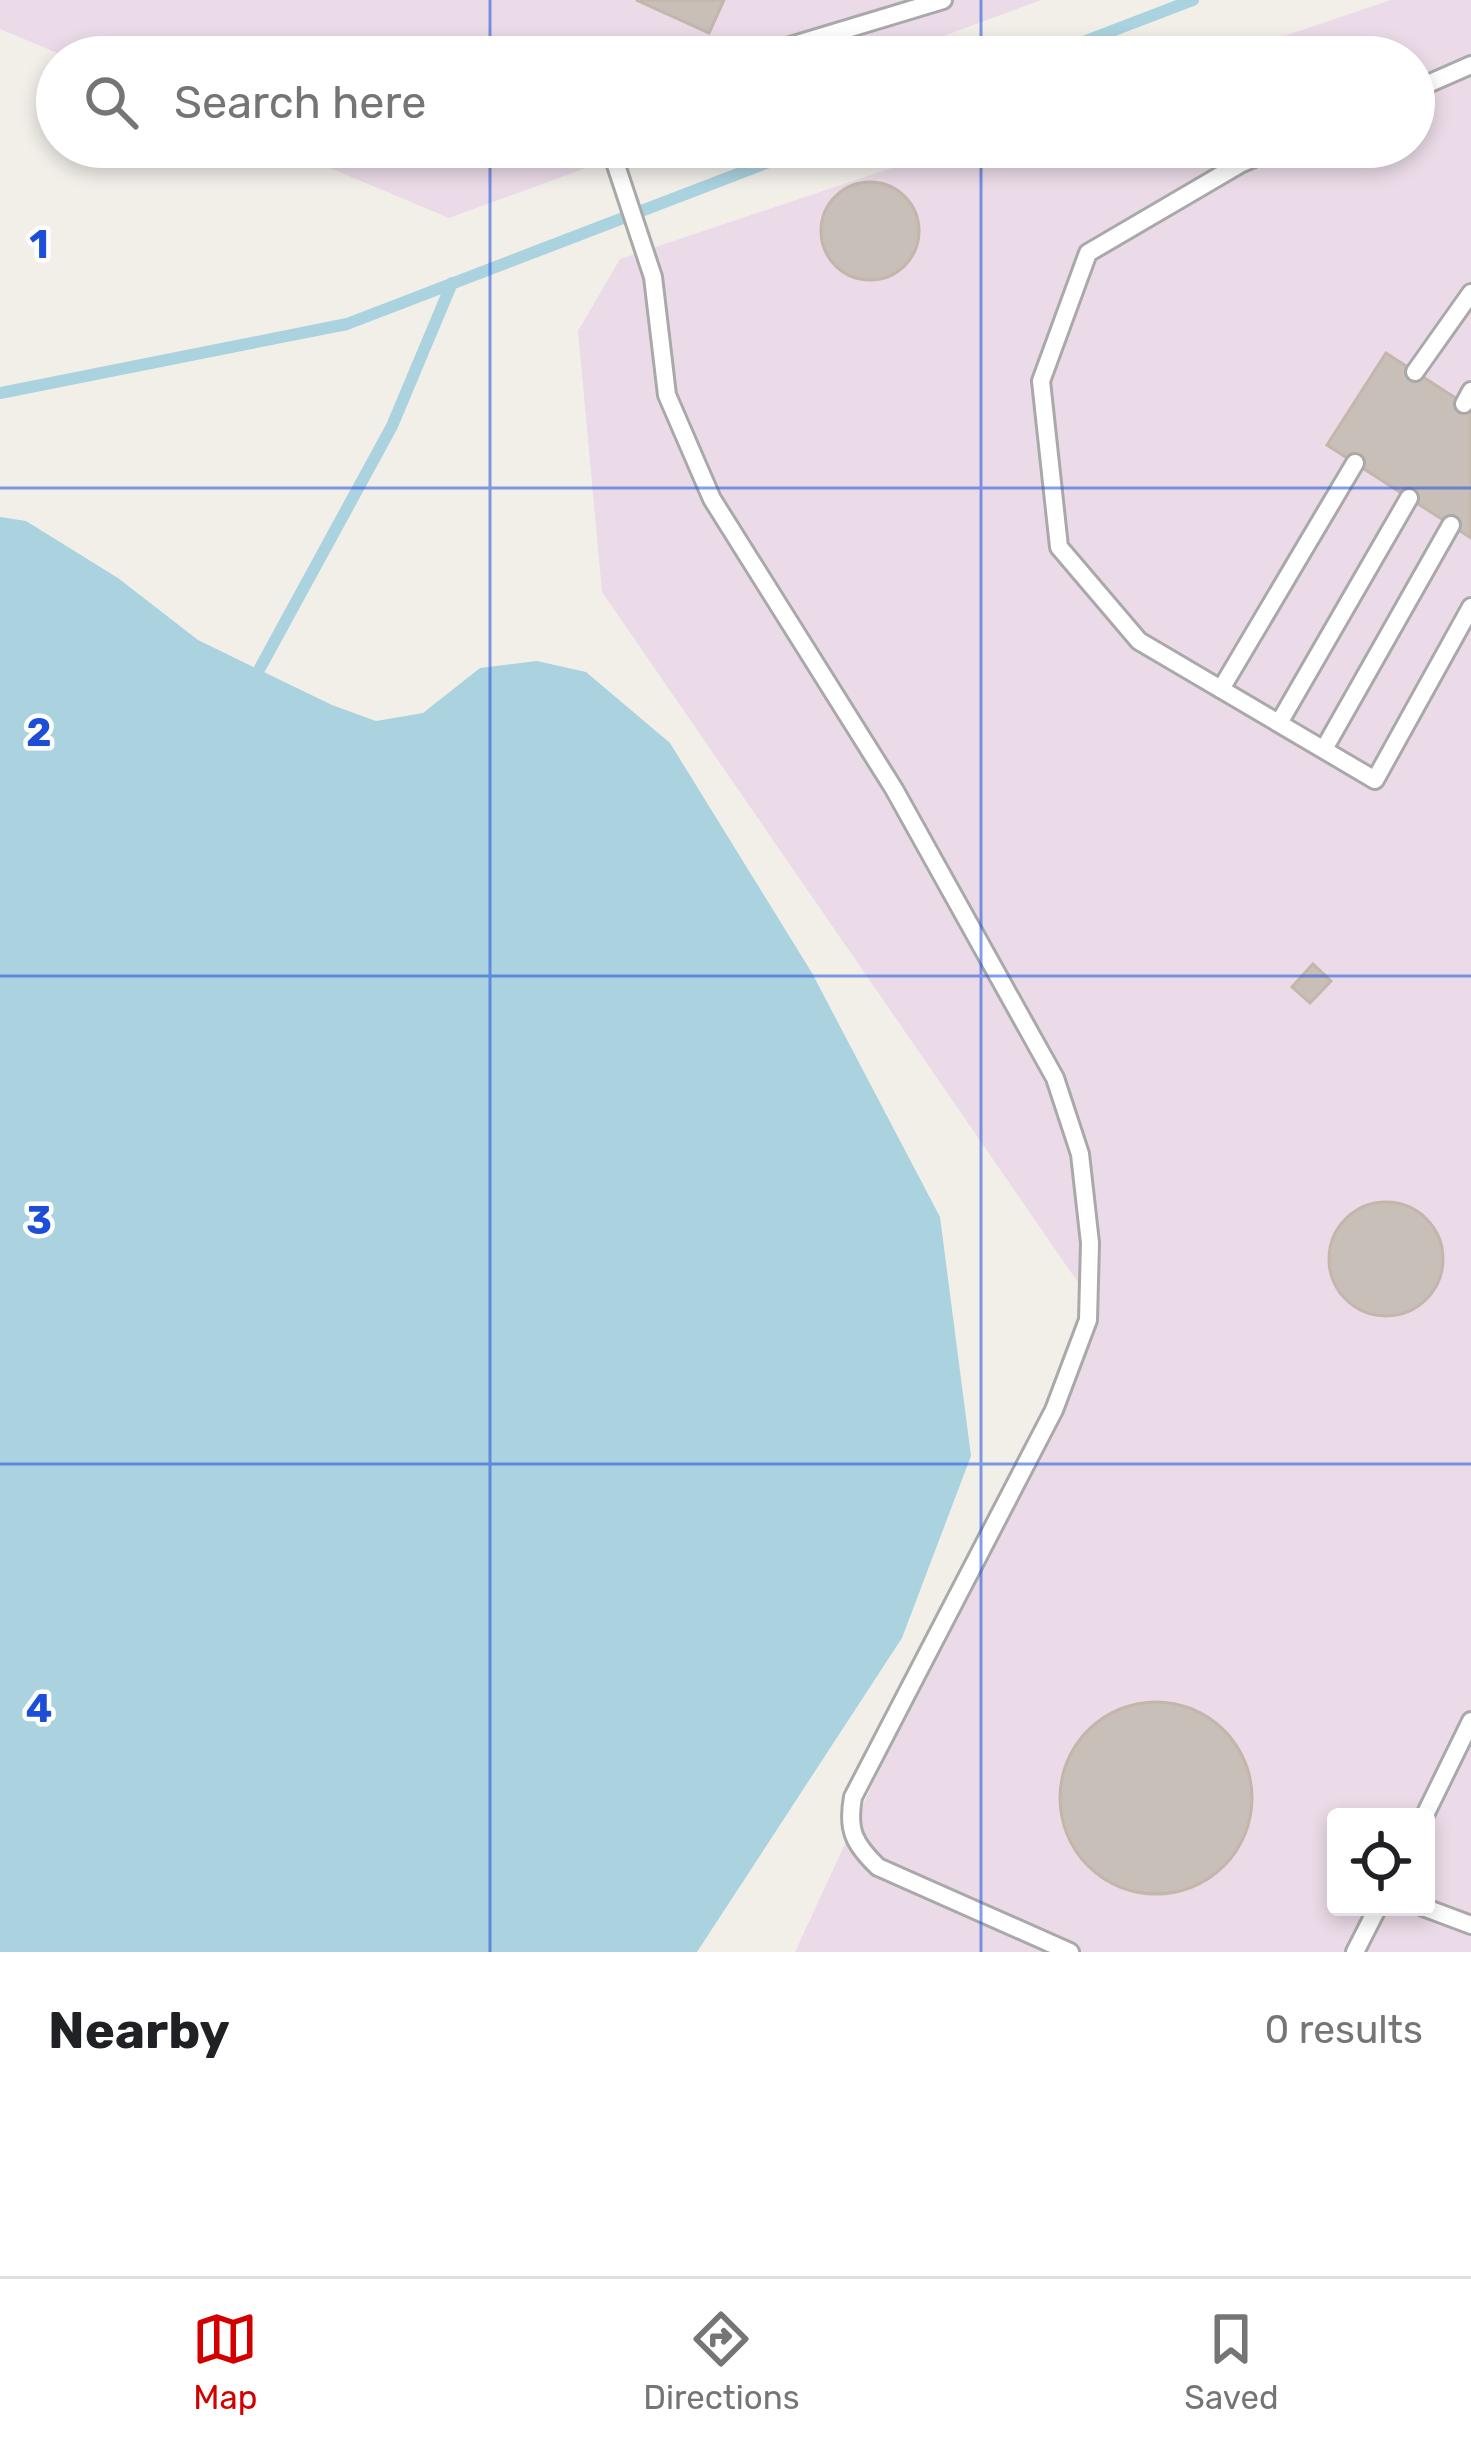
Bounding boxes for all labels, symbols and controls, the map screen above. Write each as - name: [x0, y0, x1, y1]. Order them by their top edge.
- search box: [36, 36, 1435, 168]
- icon: search: [78, 69, 144, 135]
- text: Search here: [174, 76, 426, 129]
- text: 1: [29, 222, 49, 268]
- text: 2: [26, 710, 52, 756]
- text: 3: [26, 1198, 52, 1244]
- text: 4: [26, 1686, 52, 1732]
- map controls: [1327, 1808, 1435, 1916]
- button: locate: [1327, 1808, 1435, 1916]
- text: Nearby: [48, 2000, 230, 2061]
- text: 0 results: [1264, 2007, 1423, 2053]
- tab: Map: [192, 2306, 258, 2417]
- tab: Directions: [643, 2306, 800, 2417]
- tab: Saved: [1184, 2306, 1279, 2417]

